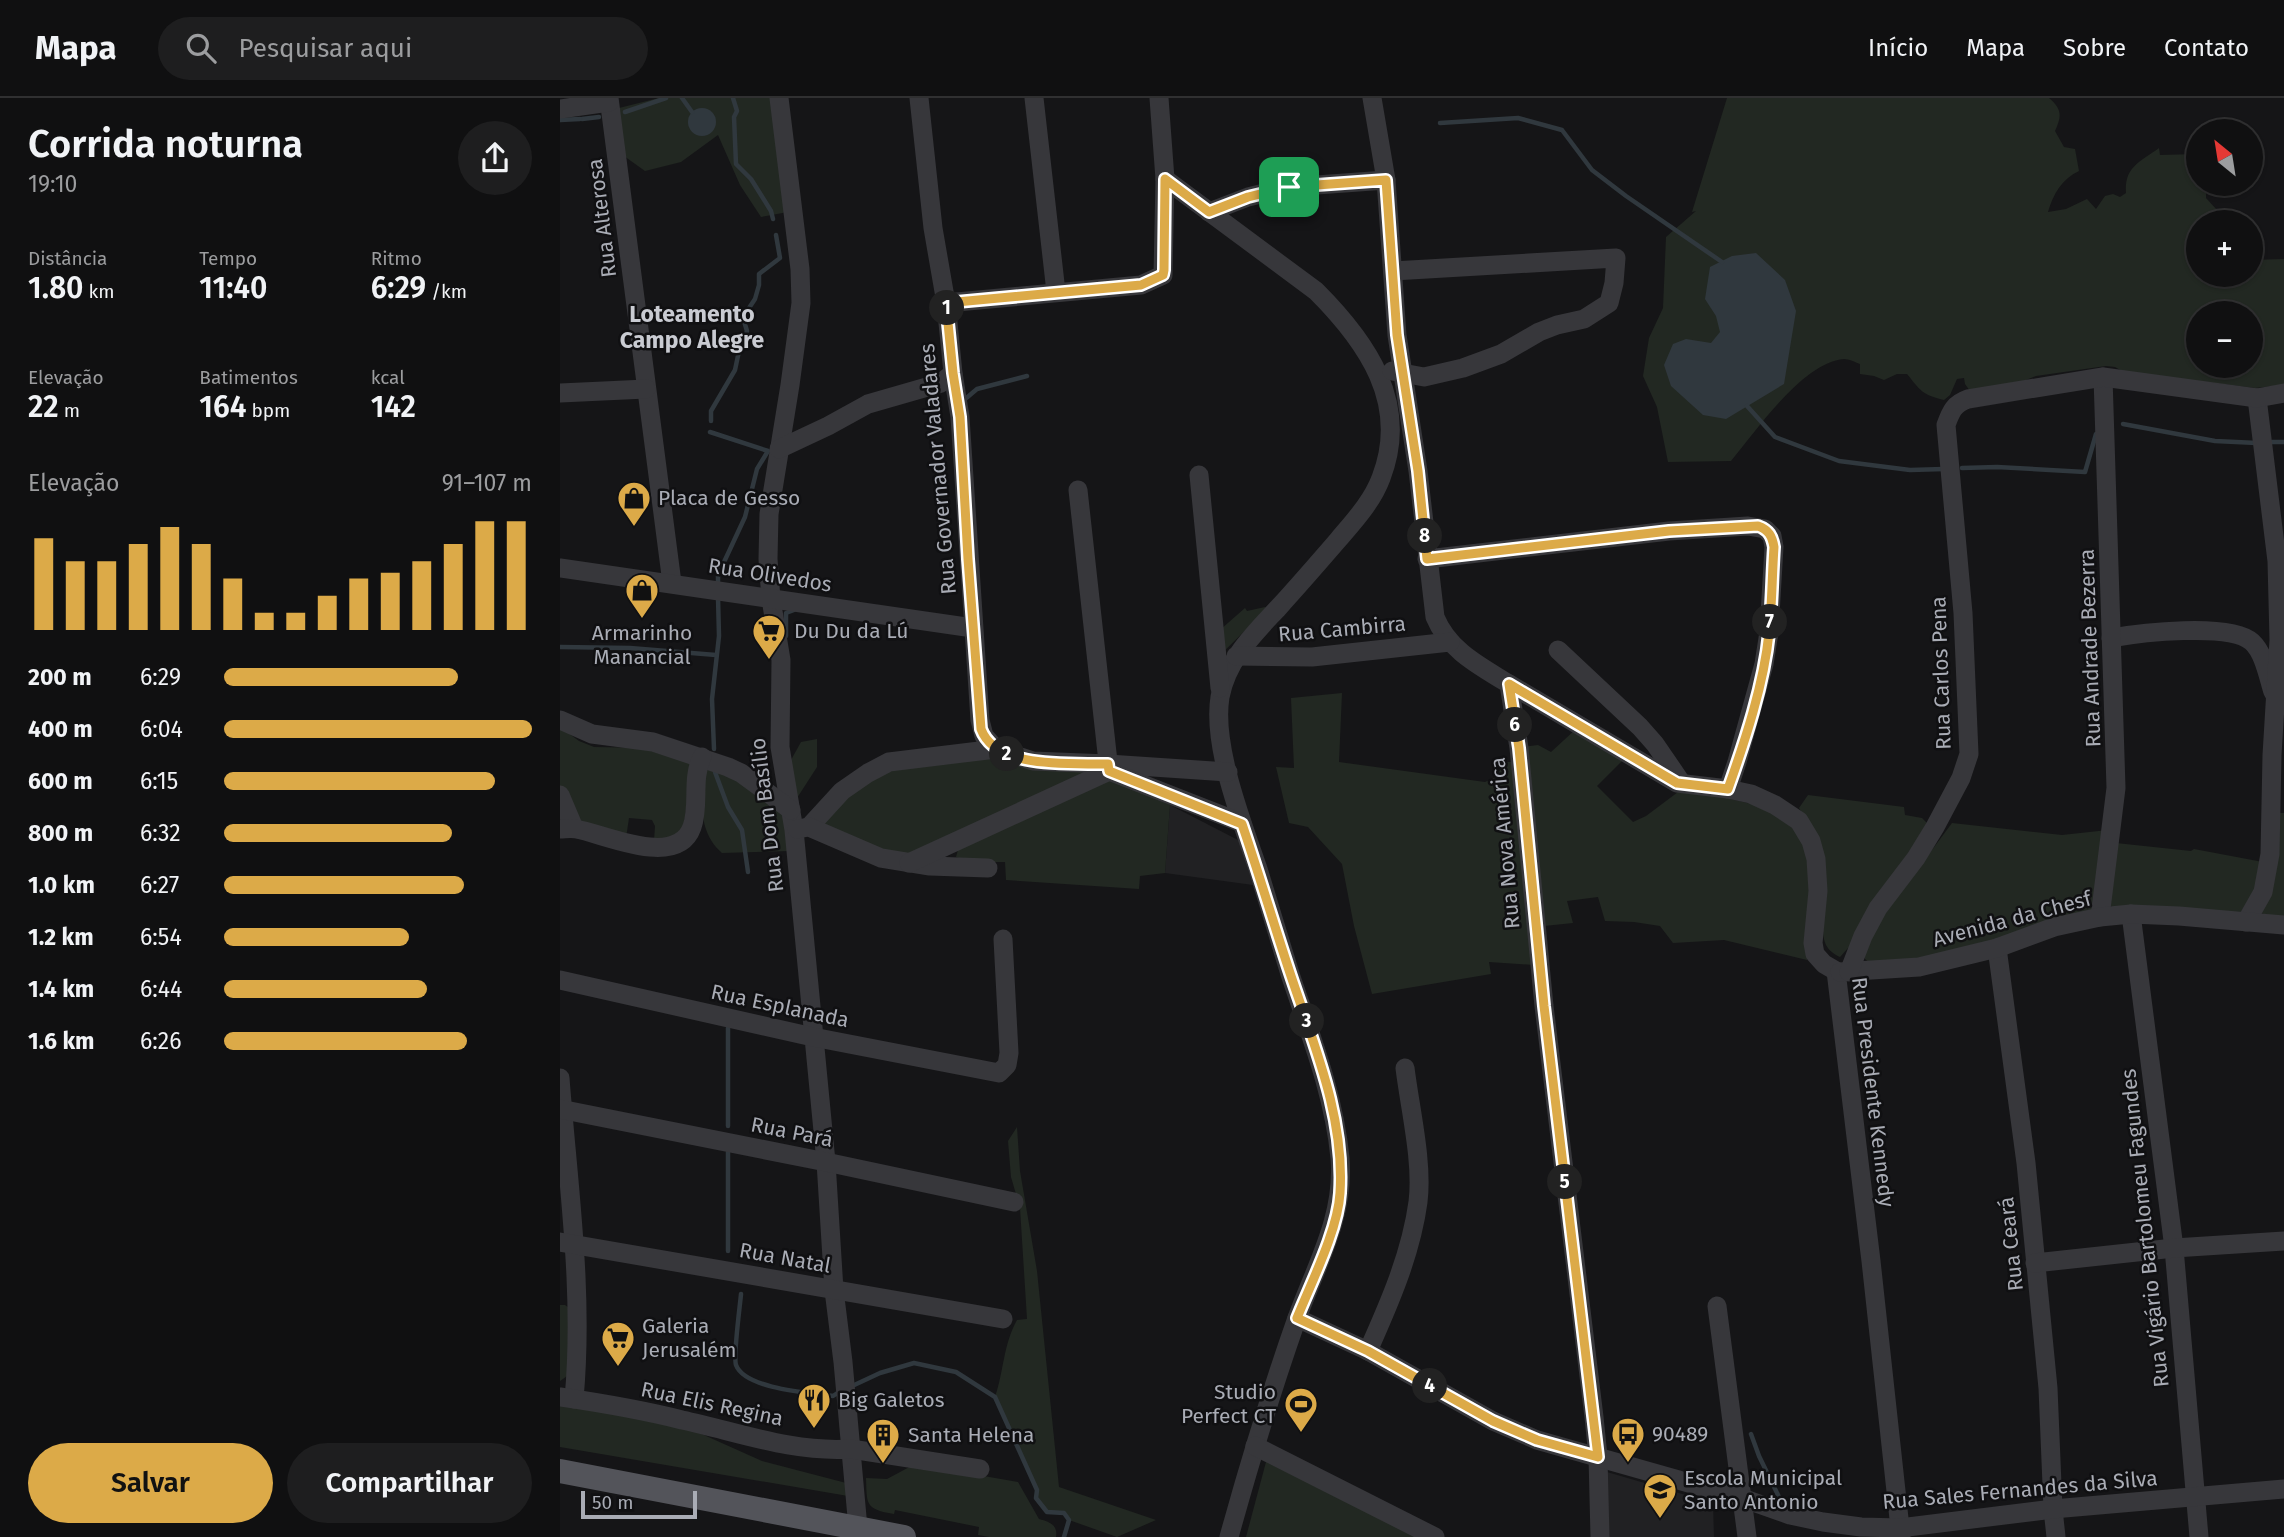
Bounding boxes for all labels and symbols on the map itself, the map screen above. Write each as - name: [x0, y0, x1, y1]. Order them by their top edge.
- north arrow: [2186, 119, 2263, 196]
- street label: Rua Alterosa: [582, 157, 622, 279]
- pin: [1259, 157, 1319, 217]
- pin: 1: [930, 290, 964, 326]
- district label: Loteamento Campo Alegre: [620, 300, 765, 354]
- street label: Rua Governador Valadares: [914, 342, 962, 595]
- shop icon: Placa de Gesso: [615, 479, 653, 528]
- place label: Placa de Gesso: [658, 485, 800, 511]
- pin: 8: [1408, 518, 1442, 554]
- street label: Rua Andrade Bezerra: [2074, 548, 2106, 748]
- street label: Rua Olivedos: [706, 552, 834, 598]
- shop icon: Armarinho Manancial: [623, 571, 661, 620]
- street label: Rua Carlos Pena: [1925, 596, 1957, 750]
- pin: 7: [1752, 604, 1788, 640]
- street label: Rua Cambirra: [1277, 610, 1407, 648]
- supermarket icon: Du Du da Lú: [750, 612, 788, 661]
- place label: Du Du da Lú: [794, 618, 909, 644]
- place label: Armarinho Manancial: [592, 620, 692, 670]
- pin: 6: [1497, 708, 1532, 742]
- street label: Rua Dom Basílio: [745, 736, 789, 894]
- pin: 2: [990, 736, 1024, 772]
- street label: Rua Nova América: [1485, 756, 1525, 930]
- street label: Avenida da Chesf: [1930, 885, 2096, 953]
- street label: Rua Presidente Kennedy: [1846, 976, 1900, 1209]
- street label: Rua Esplanada: [709, 979, 851, 1033]
- pin: 3: [1290, 1004, 1324, 1038]
- street label: Rua Vigário Bartolomeu Fagundes: [2115, 1067, 2175, 1388]
- street label: Rua Pará: [749, 1111, 835, 1153]
- pin: 5: [1548, 1164, 1583, 1200]
- street label: Rua Ceará: [1993, 1196, 2029, 1292]
- street label: Rua Natal: [737, 1237, 833, 1279]
- place label: Galeria Jerusalém: [642, 1313, 736, 1363]
- supermarket icon: Galeria Jerusalém: [599, 1319, 637, 1368]
- pin: 4: [1412, 1368, 1448, 1404]
- street label: Rua Elis Regina: [638, 1376, 786, 1432]
- place label: Studio Perfect CT: [1181, 1379, 1276, 1429]
- restaurant icon: Big Galetos: [795, 1381, 833, 1430]
- sports icon: Studio Perfect CT: [1282, 1385, 1320, 1434]
- place label: Big Galetos: [838, 1387, 945, 1413]
- bus stop icon: 90489: [1609, 1415, 1647, 1464]
- building icon: Santa Helena: [864, 1416, 902, 1465]
- place label: 90489: [1652, 1421, 1708, 1447]
- place label: Santa Helena: [908, 1422, 1035, 1448]
- place label: Escola Municipal Santo Antonio: [1684, 1465, 1842, 1515]
- street label: Rua Sales Fernandes da Silva: [1881, 1465, 2159, 1515]
- school or university icon: Escola Municipal Santo Antonio: [1641, 1471, 1679, 1520]
- scale bar: [581, 1488, 696, 1520]

